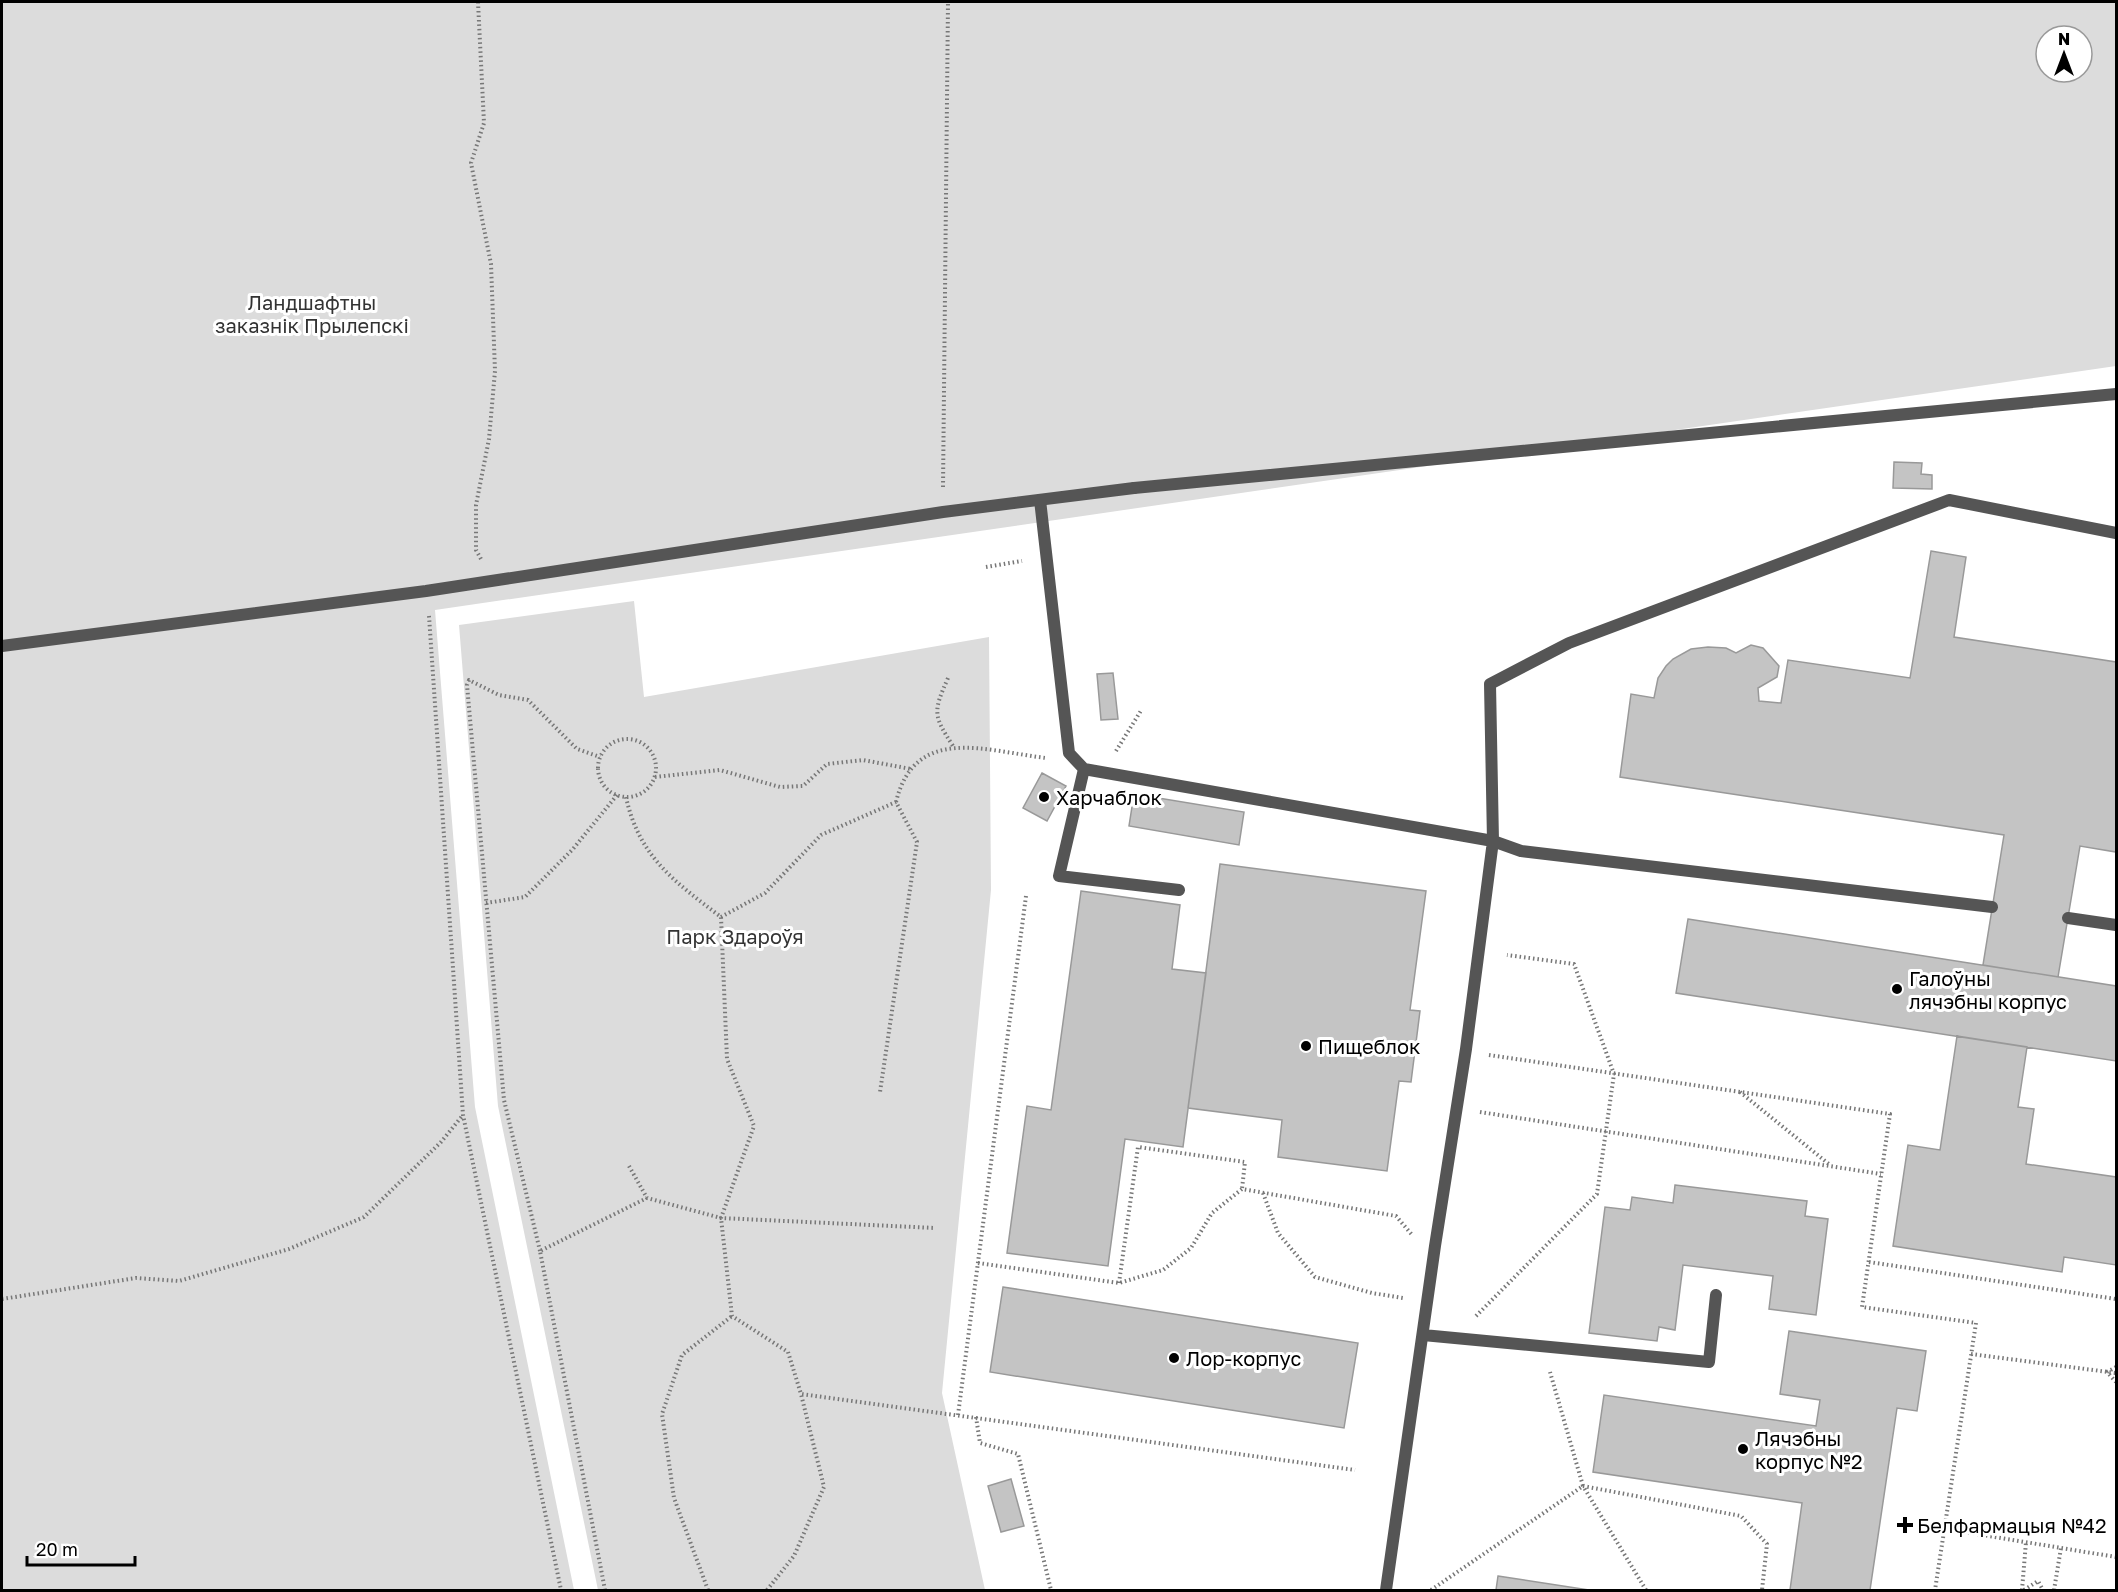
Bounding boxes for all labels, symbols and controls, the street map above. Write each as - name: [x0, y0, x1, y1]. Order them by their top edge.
- north arrow: [2034, 24, 2094, 84]
- text: N: [2058, 29, 2070, 49]
- park label: Ландшафтны заказнік Прылепскі: [215, 290, 409, 337]
- place label: Харчаблок: [1056, 785, 1162, 809]
- marker: Харчаблок: [1037, 790, 1051, 804]
- park label: Парк Здароўя: [666, 924, 804, 948]
- place label: Галоўны лячэбны корпус: [1909, 966, 2067, 1013]
- marker: Галоўны лячэбны корпус: [1890, 982, 1904, 996]
- place label: Пищеблок: [1318, 1034, 1421, 1058]
- marker: Пищеблок: [1299, 1039, 1313, 1053]
- place label: Лор-корпус: [1186, 1346, 1301, 1370]
- marker: Лор-корпус: [1167, 1351, 1181, 1365]
- place label: Лячэбны корпус №2: [1755, 1426, 1863, 1473]
- marker: Лячэбны корпус №2: [1736, 1442, 1750, 1456]
- place label: Белфармацыя №42: [1917, 1513, 2107, 1537]
- marker: Белфармацыя №42: [1898, 1518, 1912, 1532]
- scale bar: [27, 1529, 135, 1567]
- text: 20 m: [36, 1538, 78, 1560]

